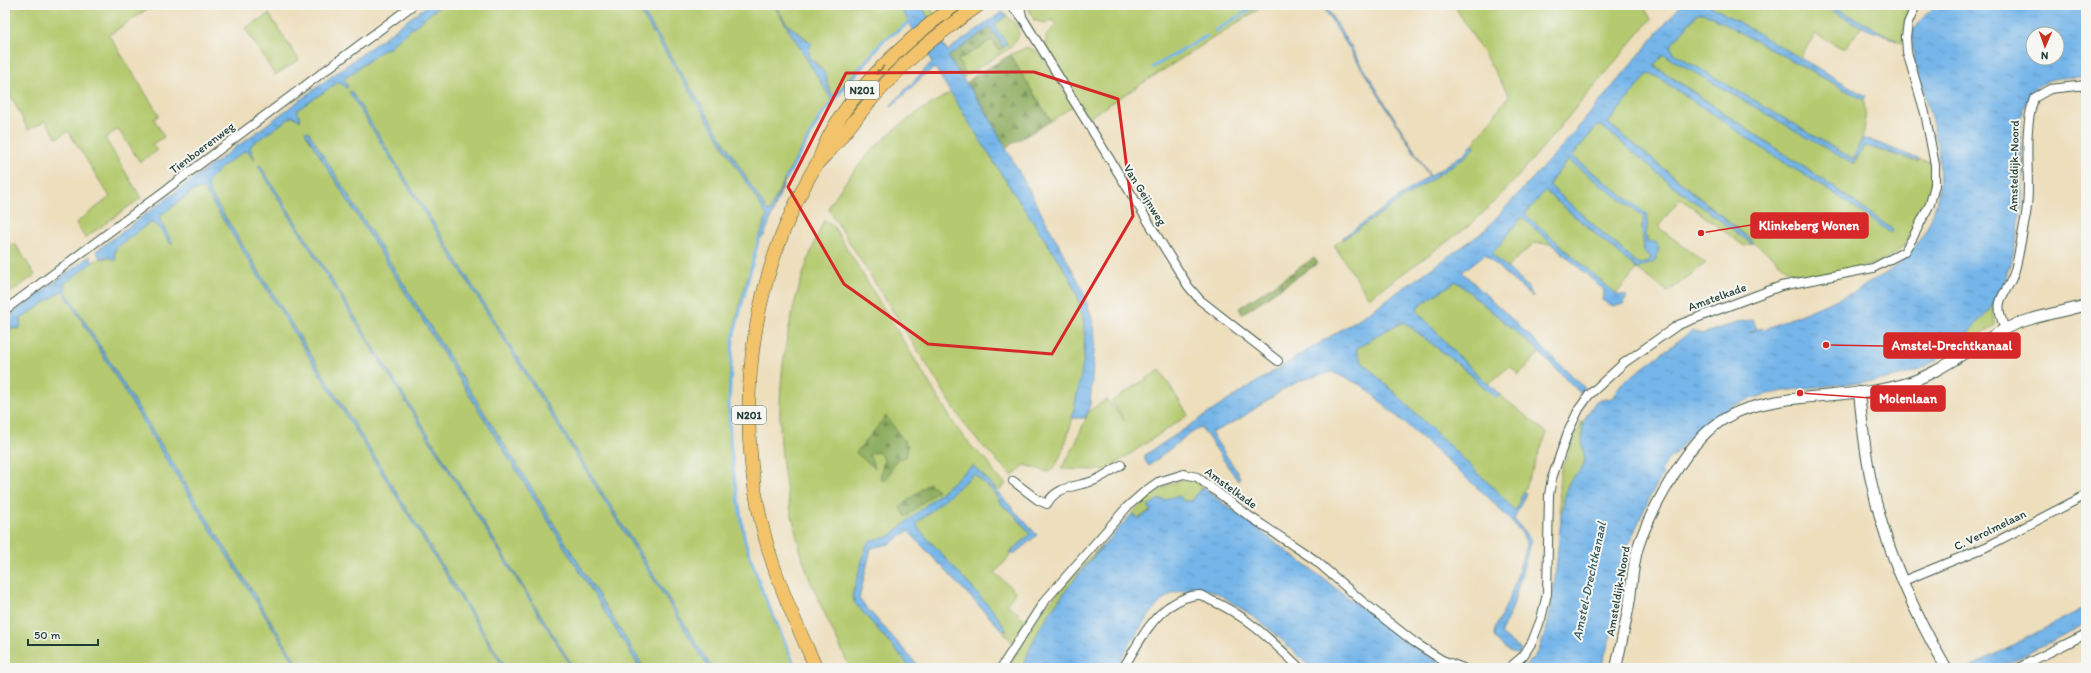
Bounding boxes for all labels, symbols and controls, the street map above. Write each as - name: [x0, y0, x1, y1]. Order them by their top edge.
- north arrow: [2025, 26, 2065, 66]
- text: N: [2041, 49, 2049, 62]
- one-way arrow: [876, 65, 885, 74]
- road number: N201: [845, 81, 879, 99]
- street label: Tienboerenweg: [167, 119, 238, 177]
- street label: Amsteldijk-Noord: [2006, 120, 2022, 212]
- street label: Van Geijnweg: [1121, 162, 1170, 229]
- callout: Klinkeberg Wonen: [1751, 213, 1868, 238]
- text: Klinkeberg Wonen: [1759, 218, 1860, 234]
- street label: Amstelkade: [1686, 280, 1748, 314]
- callout: Amstel-Drechtkanaal: [1884, 333, 2020, 358]
- text: Amstel-Drechtkanaal: [1891, 338, 2012, 353]
- callout: Molenlaan: [1871, 386, 1945, 411]
- text: Molenlaan: [1879, 391, 1938, 406]
- road number: N201: [732, 406, 766, 424]
- street label: Amstelkade: [1202, 464, 1260, 512]
- street label: C. Verolmelaan: [1952, 506, 2029, 553]
- water label: Amstel-Drechtkanaal: [1569, 519, 1609, 641]
- street label: Amsteldijk-Noord: [1603, 544, 1633, 637]
- scale bar: [28, 621, 98, 647]
- text: 50 m: [34, 628, 60, 642]

